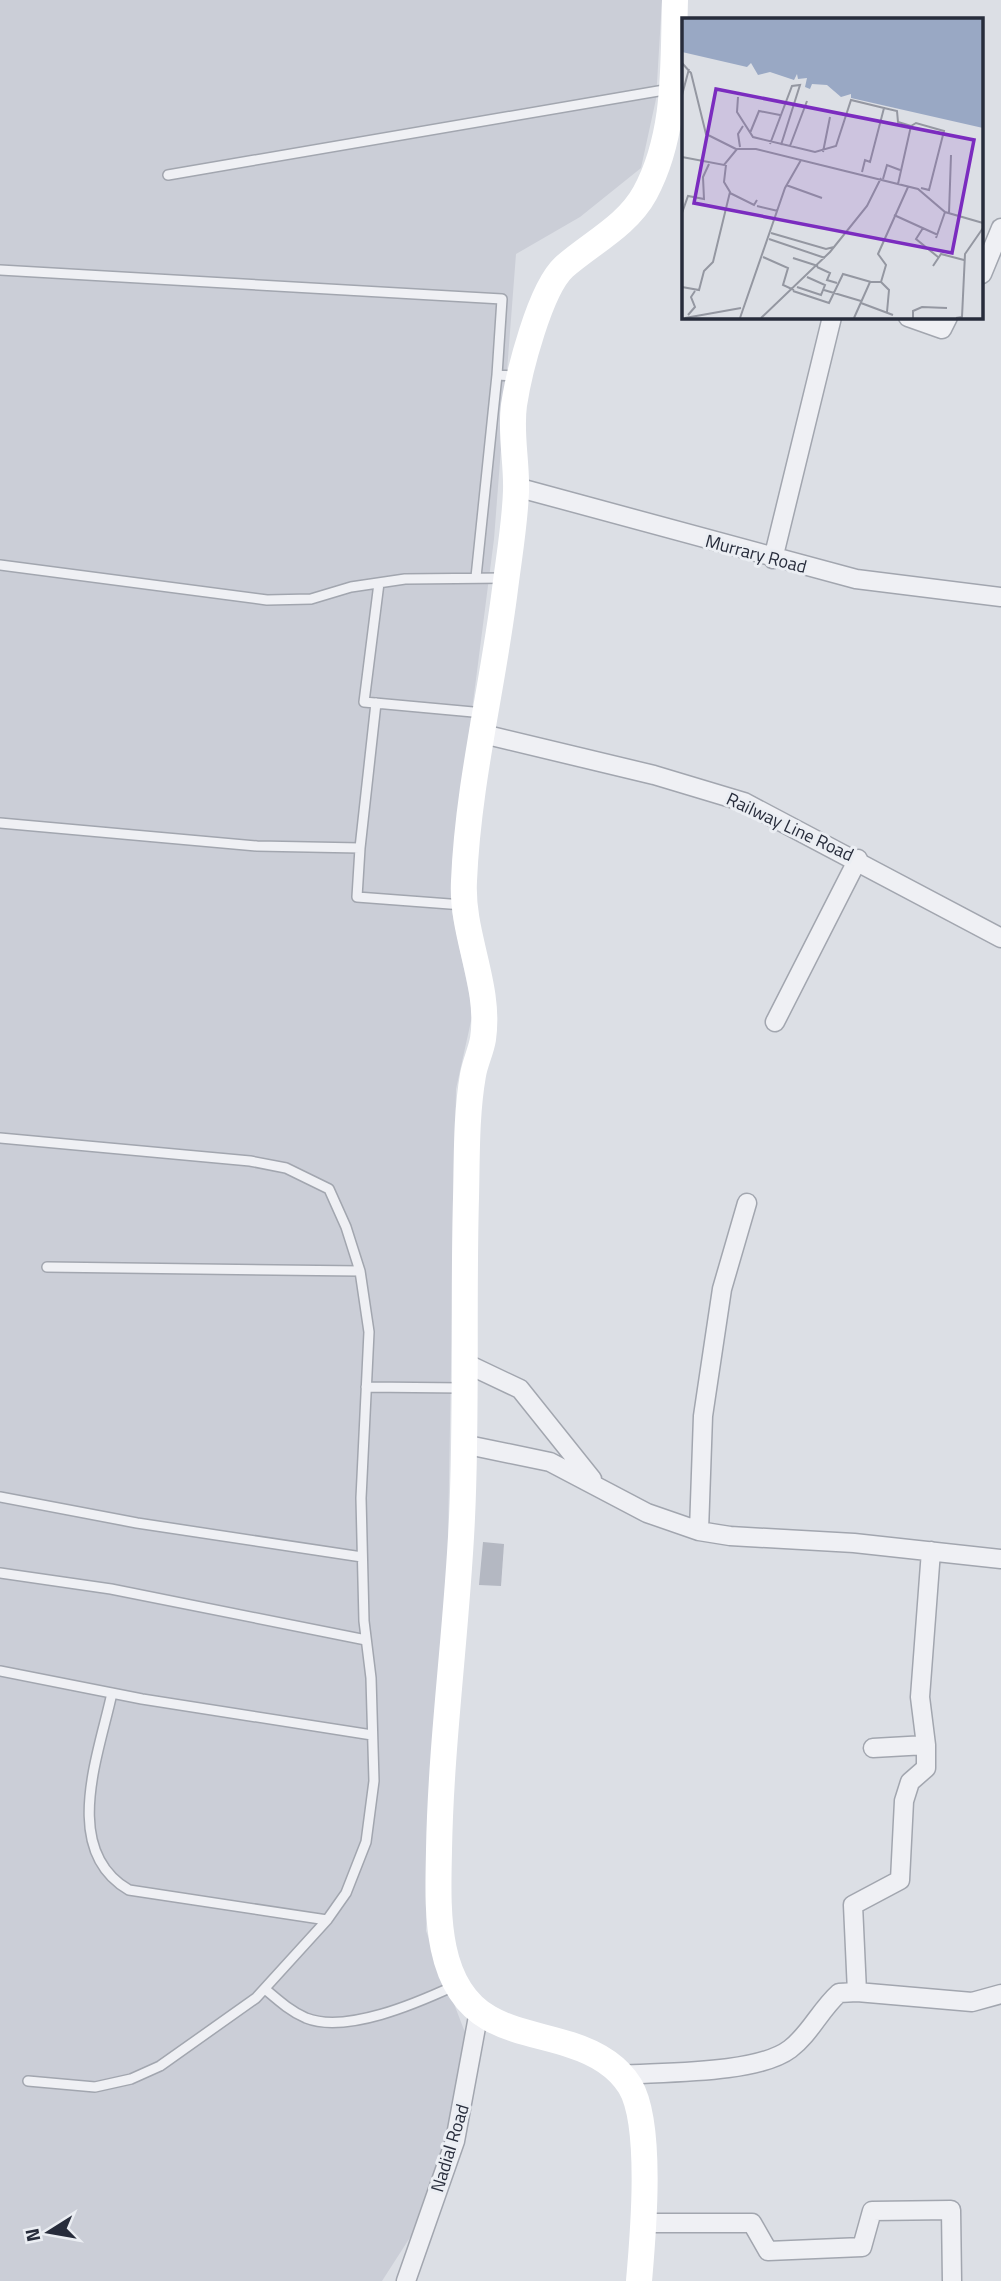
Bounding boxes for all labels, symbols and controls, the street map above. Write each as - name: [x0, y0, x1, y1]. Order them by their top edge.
- inset map: [682, 18, 984, 318]
- street label: Murrary Road: [702, 527, 810, 580]
- street label: Railway Line Road: [722, 785, 858, 868]
- street label: Nadial Road: [423, 2101, 476, 2195]
- north arrow: [14, 2197, 84, 2267]
- text: N: [16, 2226, 47, 2245]

